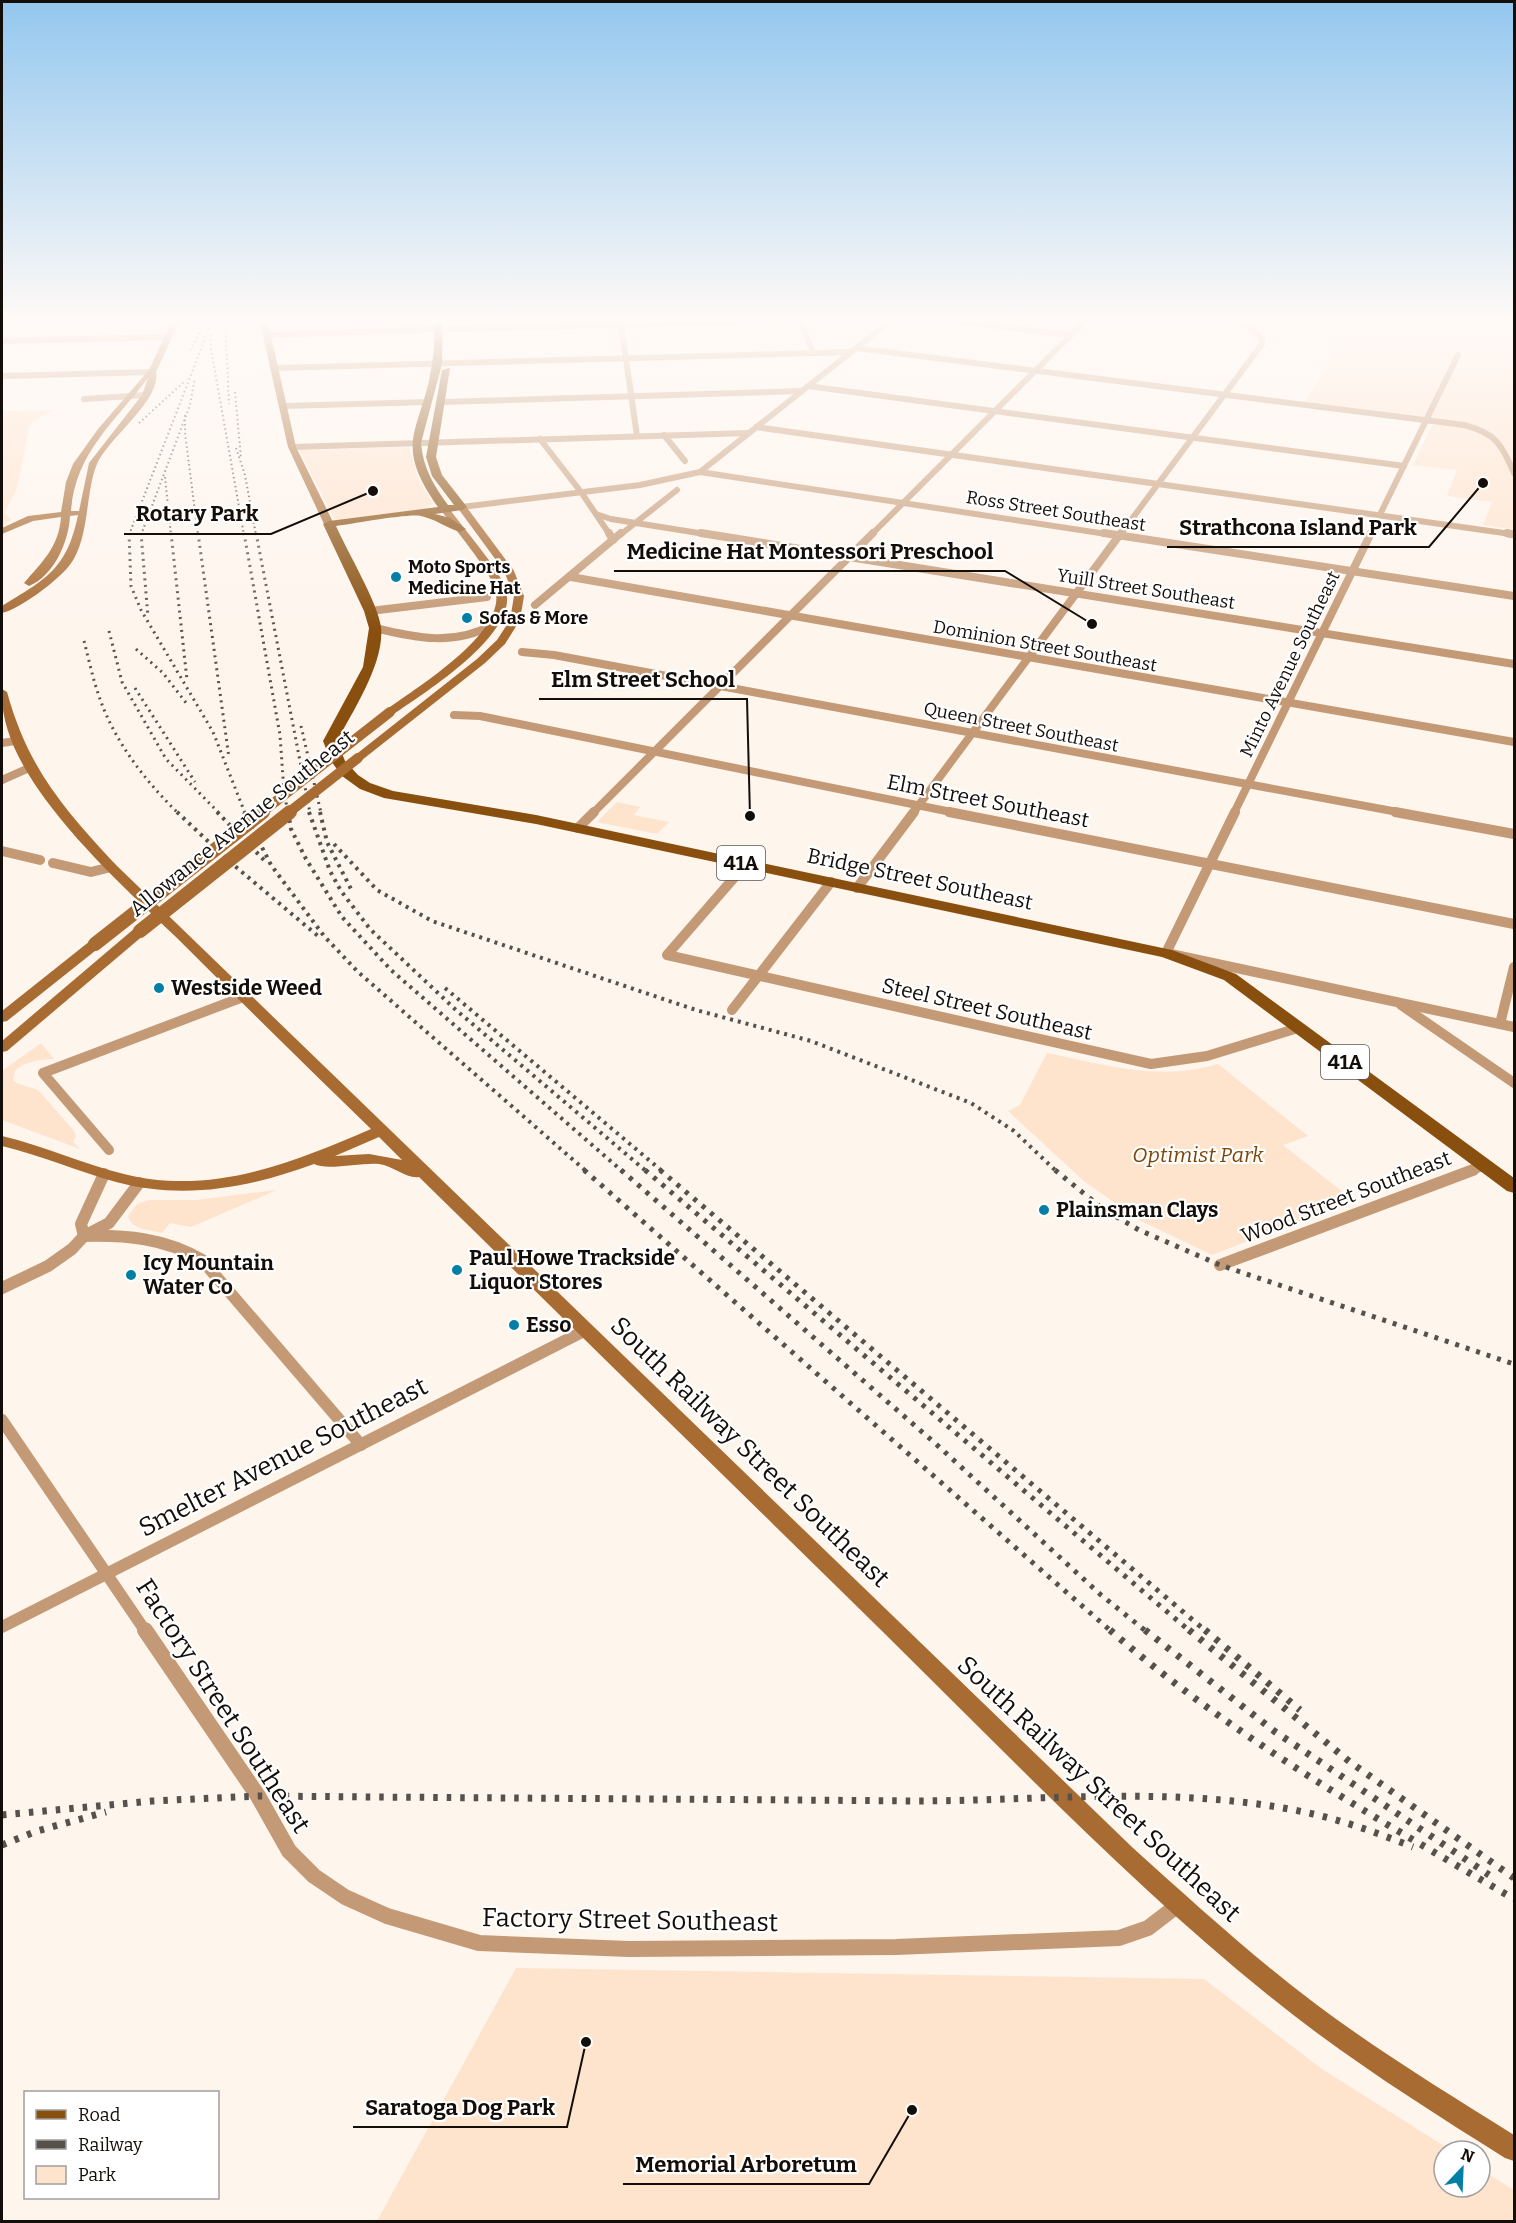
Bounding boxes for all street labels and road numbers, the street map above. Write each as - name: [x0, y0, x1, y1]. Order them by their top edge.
- street label: Ross Street Southeast: [965, 486, 1148, 536]
- street label: Yuill Street Southeast: [1055, 564, 1237, 614]
- street label: Minto Avenue Southeast: [1235, 567, 1345, 761]
- street label: Dominion Street Southeast: [931, 615, 1159, 677]
- street label: Queen Street Southeast: [922, 697, 1121, 757]
- street label: Allowance Avenue Southeast: [124, 724, 360, 922]
- street label: Elm Street Southeast: [885, 769, 1092, 833]
- street label: Bridge Street Southeast: [805, 842, 1036, 916]
- road number: 41A: [717, 846, 765, 880]
- street label: Steel Street Southeast: [879, 972, 1095, 1046]
- road number: 41A: [1321, 1045, 1369, 1079]
- street label: Wood Street Southeast: [1237, 1145, 1455, 1249]
- street label: South Railway Street Southeast: [604, 1310, 896, 1594]
- street label: Smelter Avenue Southeast: [133, 1370, 433, 1543]
- street label: Factory Street Southeast: [129, 1573, 317, 1839]
- street label: South Railway Street Southeast: [951, 1650, 1247, 1929]
- street label: Factory Street Southeast: [482, 1902, 779, 1938]

